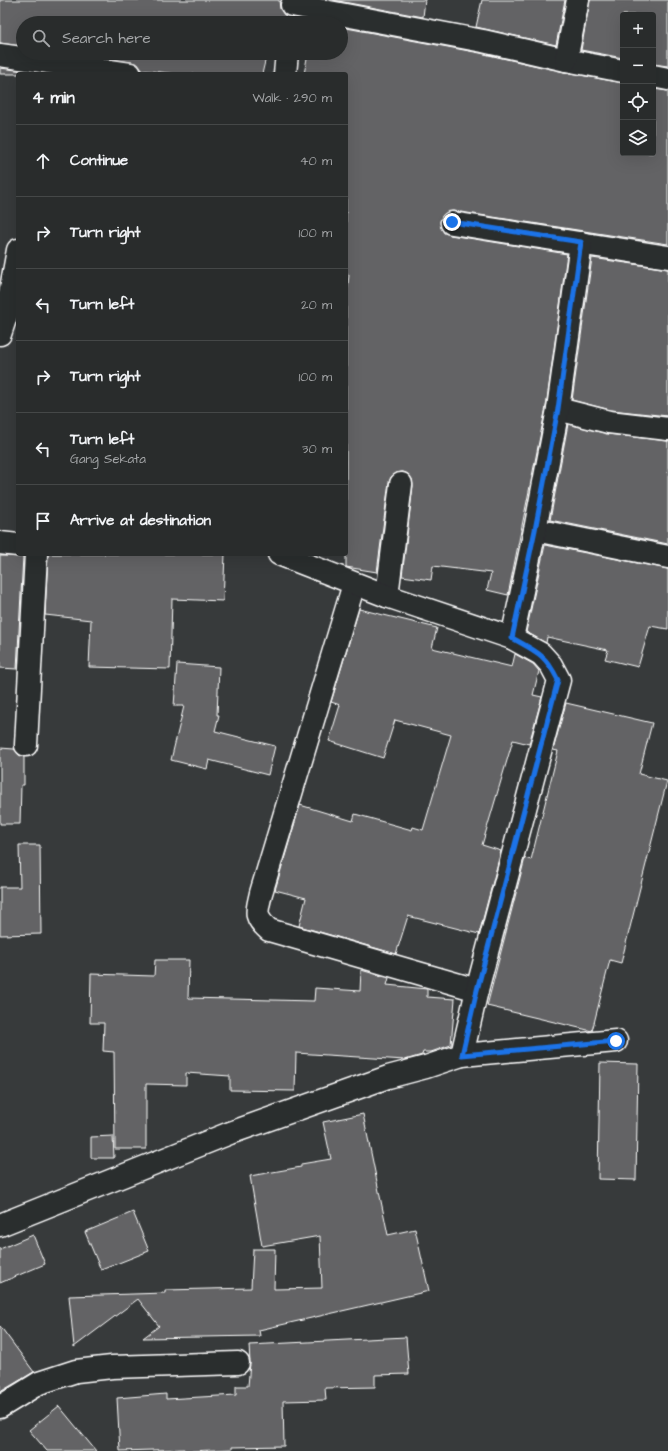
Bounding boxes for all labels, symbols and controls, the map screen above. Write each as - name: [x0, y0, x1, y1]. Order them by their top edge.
- map controls: [620, 12, 656, 156]
- button: +: [620, 12, 656, 48]
- search box: [16, 16, 348, 60]
- icon: search: [30, 27, 52, 49]
- text: Search here: [62, 28, 151, 49]
- button: −: [620, 48, 656, 84]
- button: locate: [620, 84, 656, 120]
- text: 4 min: [32, 86, 75, 110]
- text: Walk · 290 m: [253, 89, 332, 107]
- button: layers: [620, 120, 656, 156]
- icon: ahead: [32, 150, 54, 172]
- text: Continue: [70, 150, 128, 171]
- text: 40 m: [300, 152, 332, 170]
- route end: [443, 213, 461, 231]
- icon: right: [32, 222, 54, 244]
- text: Turn right: [70, 222, 141, 243]
- text: 100 m: [299, 224, 332, 242]
- icon: left: [32, 294, 54, 316]
- text: Turn left: [70, 294, 134, 315]
- text: 20 m: [301, 296, 332, 314]
- icon: right: [32, 366, 54, 388]
- text: Turn right: [70, 366, 141, 387]
- text: 100 m: [299, 368, 332, 386]
- text: Turn left: [70, 429, 134, 450]
- icon: left: [32, 438, 54, 460]
- text: 30 m: [302, 440, 332, 458]
- text: Gang Sekata: [70, 450, 146, 468]
- icon: arrive: [32, 510, 54, 532]
- text: Arrive at destination: [70, 510, 211, 531]
- route start: [607, 1032, 625, 1050]

